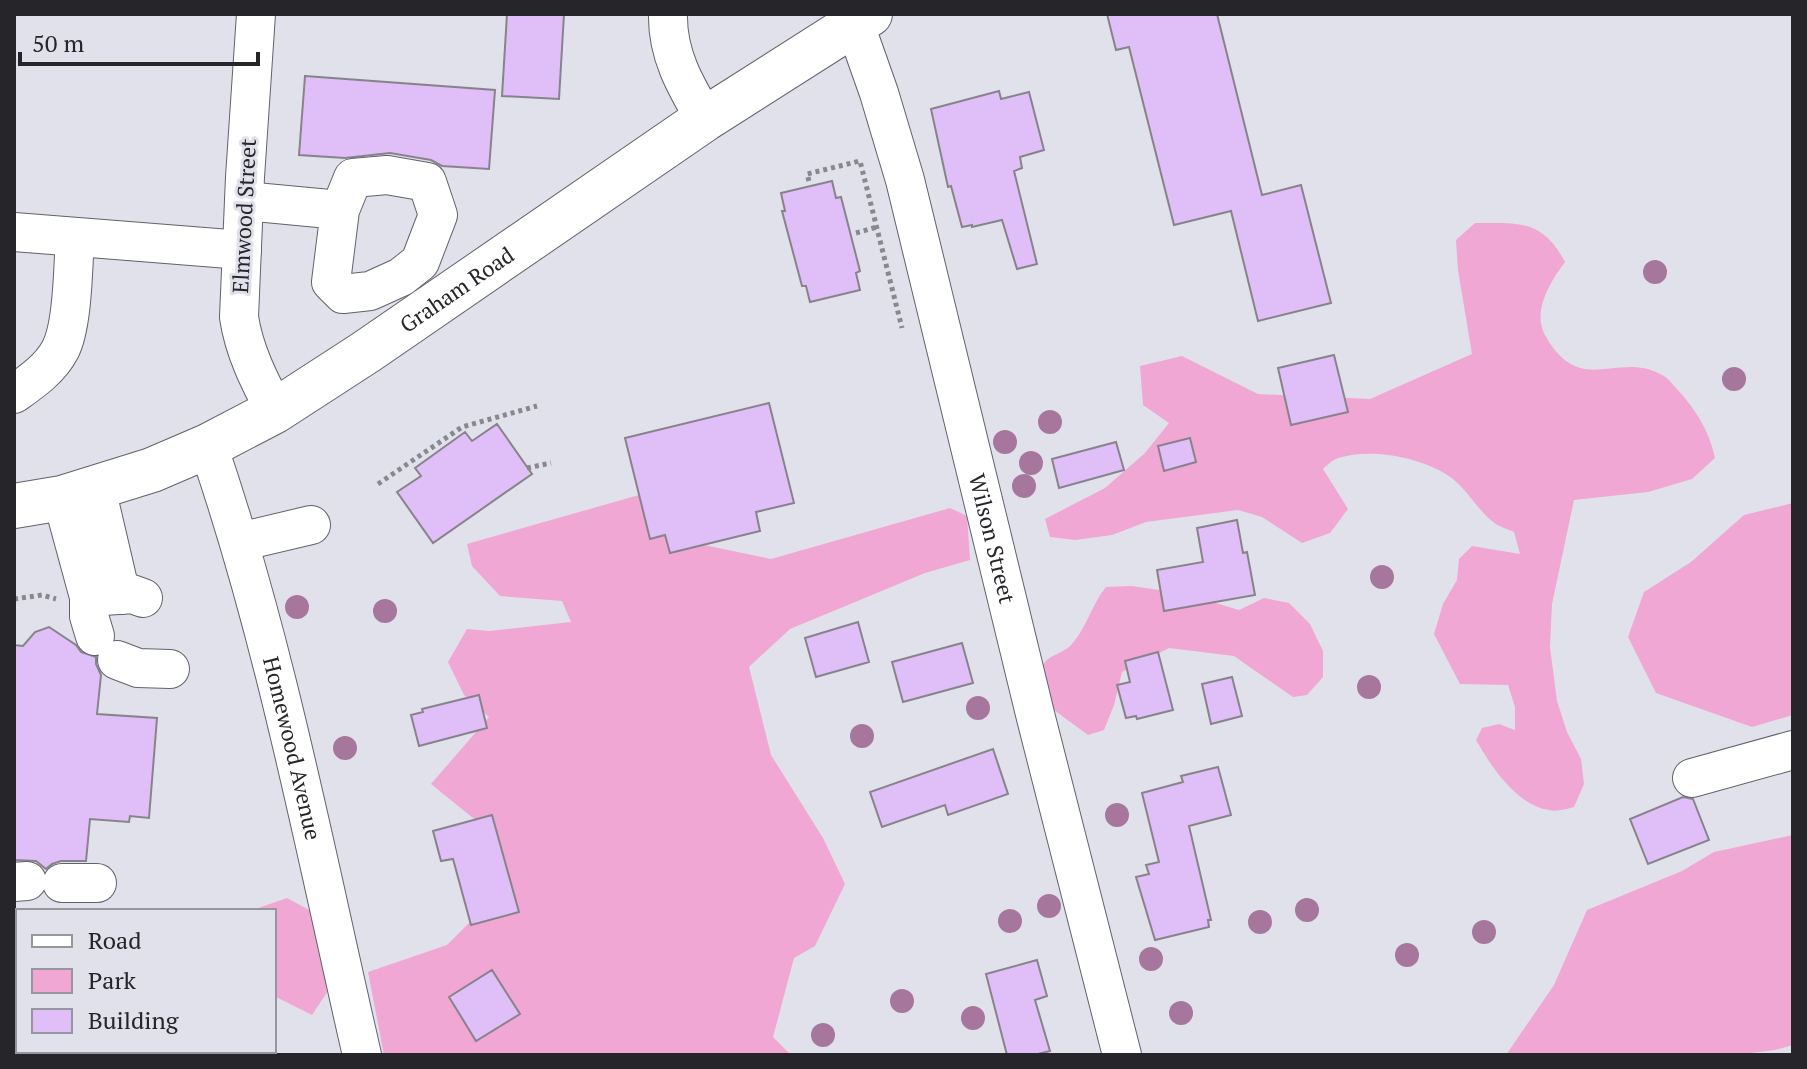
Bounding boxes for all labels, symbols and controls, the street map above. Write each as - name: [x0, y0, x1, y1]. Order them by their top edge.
- scale bar: [20, 16, 258, 66]
- text: 50 m: [32, 27, 84, 59]
- street label: Elmwood Street: [225, 138, 262, 294]
- street label: Graham Road: [394, 240, 519, 339]
- street label: Wilson Street: [963, 471, 1023, 606]
- street label: Homewood Avenue: [257, 653, 329, 843]
- legend: [16, 909, 276, 1053]
- text: Road: [88, 924, 142, 956]
- text: Park: [88, 964, 137, 996]
- text: Building: [88, 1004, 179, 1036]

